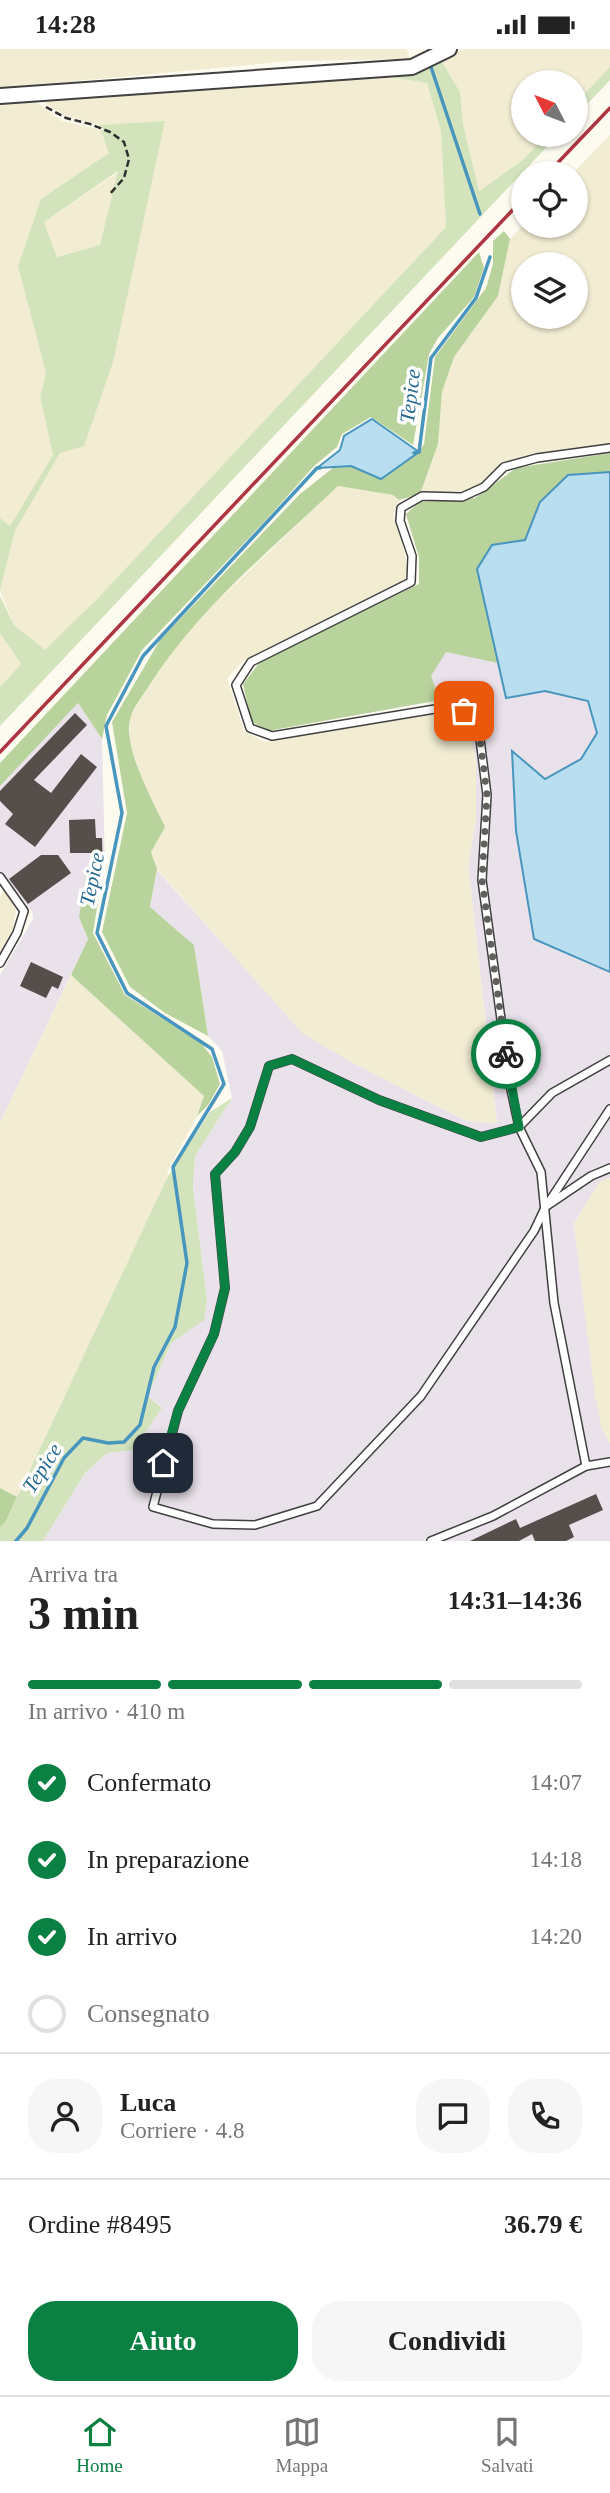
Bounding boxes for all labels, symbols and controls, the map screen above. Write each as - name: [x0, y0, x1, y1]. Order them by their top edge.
- text: 14:28: [35, 10, 96, 39]
- north arrow: [511, 70, 588, 147]
- map controls: [511, 70, 588, 329]
- button: locate: [511, 161, 588, 238]
- button: layers: [511, 252, 588, 329]
- water label: Tepice: [395, 368, 425, 424]
- pin: [434, 681, 494, 741]
- icon: bag: [445, 692, 483, 730]
- water label: Tepice: [75, 850, 109, 908]
- courier: [471, 1019, 541, 1089]
- icon: bike: [487, 1035, 525, 1073]
- pin: [133, 1433, 193, 1493]
- water label: Tepice: [17, 1439, 67, 1497]
- icon: home: [144, 1444, 182, 1482]
- text: Arriva tra: [28, 1562, 118, 1587]
- text: 14:31–14:36: [448, 1586, 582, 1615]
- text: 3 min: [28, 1588, 139, 1639]
- text: In arrivo · 410 m: [28, 1699, 185, 1724]
- icon: check: [28, 1764, 66, 1802]
- text: Confermato: [87, 1768, 211, 1797]
- text: 14:07: [530, 1770, 582, 1795]
- icon: check: [28, 1841, 66, 1879]
- text: In preparazione: [87, 1845, 249, 1874]
- text: 14:18: [530, 1847, 582, 1872]
- icon: check: [28, 1918, 66, 1956]
- text: In arrivo: [87, 1922, 177, 1951]
- text: 14:20: [530, 1924, 582, 1949]
- text: Consegnato: [87, 1999, 210, 2028]
- button: person: [28, 2079, 102, 2153]
- button: chat: [416, 2079, 490, 2153]
- button: phone: [508, 2079, 582, 2153]
- text: Luca: [120, 2088, 176, 2117]
- text: Corriere · 4.8: [120, 2118, 245, 2143]
- text: Ordine #8495: [28, 2210, 172, 2239]
- text: 36.79 €: [504, 2210, 582, 2239]
- button: Aiuto: [28, 2301, 298, 2381]
- button: Condividi: [312, 2301, 582, 2381]
- tab: Home: [76, 2413, 123, 2477]
- tab: Mappa: [275, 2413, 328, 2477]
- tab: Salvati: [481, 2413, 534, 2477]

